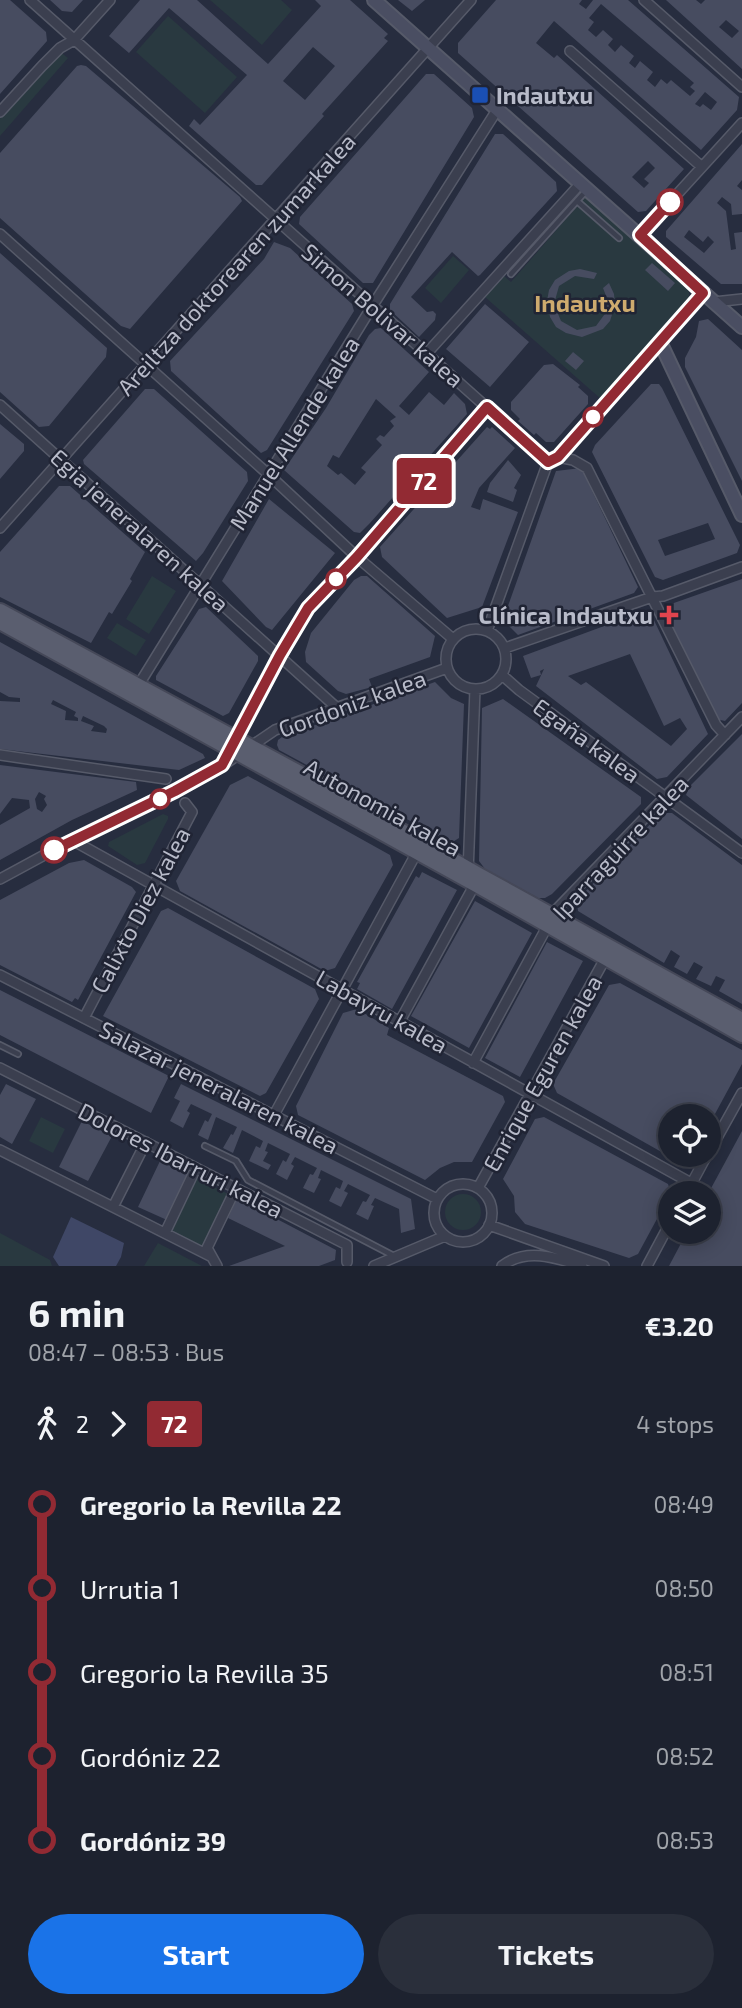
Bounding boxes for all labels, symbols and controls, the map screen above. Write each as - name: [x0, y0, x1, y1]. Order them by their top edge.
- place label: Indautxu: [496, 81, 593, 109]
- marker: Indautxu: [470, 85, 490, 105]
- street label: Areiltza doktorearen zumarkalea: [111, 127, 361, 401]
- unlabelled marker: [657, 189, 683, 215]
- street label: Simon Bolivar kalea: [296, 237, 470, 393]
- district label: Indautxu: [534, 288, 636, 317]
- street label: Manuel Allende kalea: [223, 331, 365, 535]
- unlabelled marker: [583, 407, 603, 427]
- street label: Egia jeneralaren kalea: [45, 443, 235, 617]
- line badge: 72: [392, 458, 456, 504]
- text: 72: [411, 466, 437, 495]
- unlabelled marker: [326, 569, 346, 589]
- place label: Clínica Indautxu: [478, 601, 653, 629]
- marker: Clínica Indautxu: [659, 605, 679, 625]
- street label: Gordoniz kalea: [274, 663, 430, 743]
- street label: Egaña kalea: [528, 692, 646, 788]
- street label: Autonomia kalea: [299, 752, 467, 862]
- street label: Iparraguirre kalea: [546, 769, 694, 925]
- unlabelled marker: [150, 789, 170, 809]
- street label: Calixto Diez kalea: [85, 822, 195, 998]
- unlabelled marker: [41, 837, 67, 863]
- street label: Labayru kalea: [311, 963, 453, 1059]
- street label: Enrique Eguren kalea: [477, 970, 607, 1176]
- street label: Salazar jeneralaren kalea: [95, 1015, 343, 1159]
- street label: Dolores Ibarruri kalea: [74, 1096, 288, 1224]
- map controls: [658, 1104, 721, 1244]
- button: locate: [658, 1104, 721, 1167]
- button: layers: [658, 1181, 721, 1244]
- text: 6 min: [28, 1289, 125, 1335]
- text: €3.20: [645, 1310, 714, 1341]
- text: 08:47 – 08:53 · Bus: [28, 1338, 224, 1366]
- icon: walk: [28, 1405, 66, 1443]
- icon: forward: [99, 1405, 137, 1443]
- text: 72: [161, 1409, 188, 1438]
- text: 2: [76, 1410, 89, 1438]
- text: 4 stops: [636, 1410, 714, 1438]
- text: Gregorio la Revilla 22: [80, 1489, 342, 1520]
- text: 08:49: [653, 1490, 714, 1518]
- text: Urrutia 1: [80, 1573, 180, 1604]
- text: 08:50: [655, 1574, 714, 1602]
- text: Gregorio la Revilla 35: [80, 1657, 329, 1688]
- text: 08:51: [659, 1658, 714, 1686]
- text: Gordóniz 22: [80, 1741, 221, 1772]
- text: 08:52: [655, 1742, 714, 1770]
- text: Gordóniz 39: [80, 1825, 226, 1856]
- text: 08:53: [656, 1826, 714, 1854]
- button: Start: [28, 1914, 364, 1994]
- button: Tickets: [378, 1914, 714, 1994]

